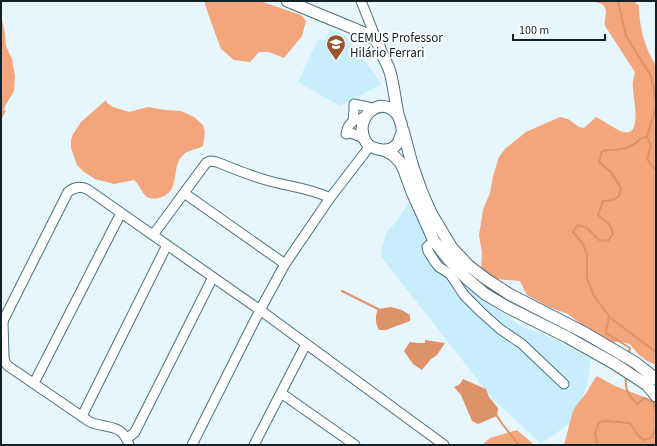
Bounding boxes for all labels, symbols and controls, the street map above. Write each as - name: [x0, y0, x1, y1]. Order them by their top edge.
- scale bar: [513, 16, 605, 42]
- text: 100 m: [519, 22, 549, 39]
- place label: CEMUS Professor Hilário Ferrari: [350, 29, 443, 62]
- school or university icon: CEMUS Professor Hilário Ferrari: [325, 33, 347, 61]

